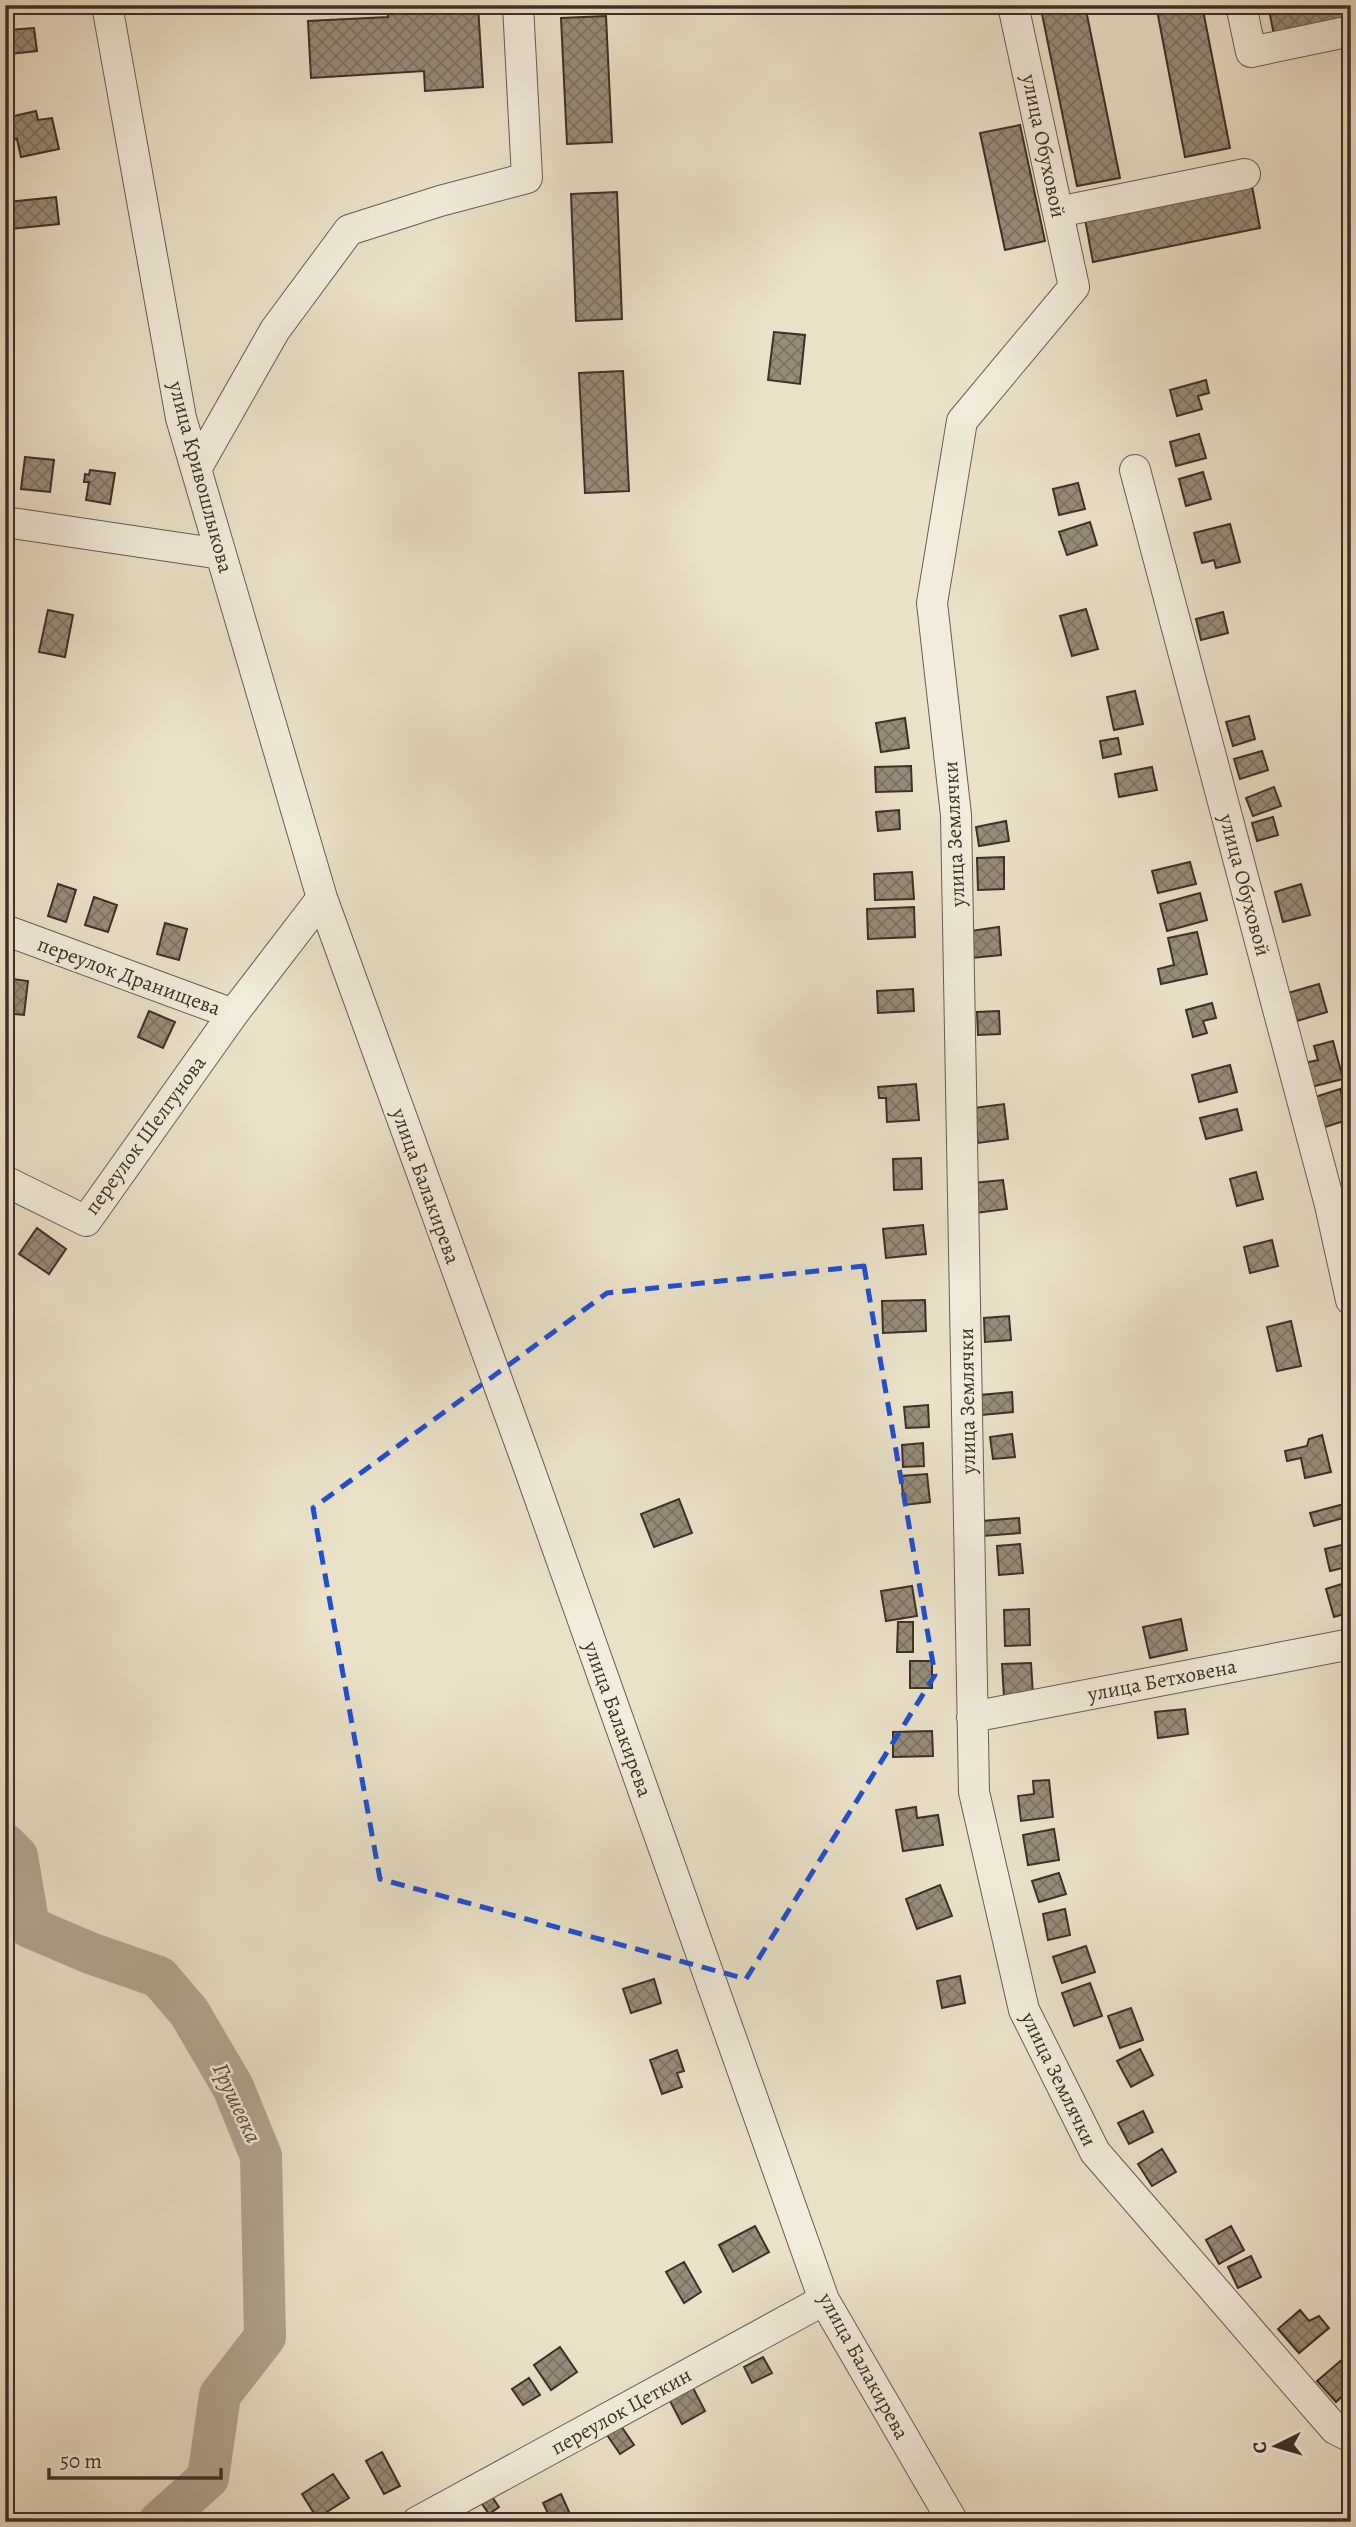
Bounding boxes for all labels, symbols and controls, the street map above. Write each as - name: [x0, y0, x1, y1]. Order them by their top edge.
- street label: улица Обуховой: [1015, 71, 1073, 220]
- street label: улица Кривошлыкова: [162, 377, 240, 576]
- street label: улица Землячки: [936, 760, 972, 909]
- street label: улица Обуховой: [1212, 810, 1277, 959]
- street label: переулок Дранищева: [34, 930, 225, 1022]
- street label: переулок Шелгунова: [78, 1049, 212, 1220]
- street label: улица Балакирева: [385, 1103, 467, 1268]
- street label: улица Землячки: [952, 1328, 982, 1475]
- street label: улица Балакирева: [577, 1636, 659, 1801]
- street label: улица Бетховена: [1084, 1652, 1239, 1708]
- street label: улица Землячки: [1014, 2006, 1104, 2151]
- water label: Грушевка: [205, 2058, 269, 2148]
- street label: улица Балакирева: [812, 2287, 916, 2445]
- street label: переулок Цеткин: [546, 2361, 696, 2461]
- north arrow: [1240, 2412, 1310, 2482]
- scale bar: [49, 2436, 220, 2480]
- text: С: [1247, 2440, 1274, 2454]
- text: 50 m: [60, 2447, 102, 2475]

